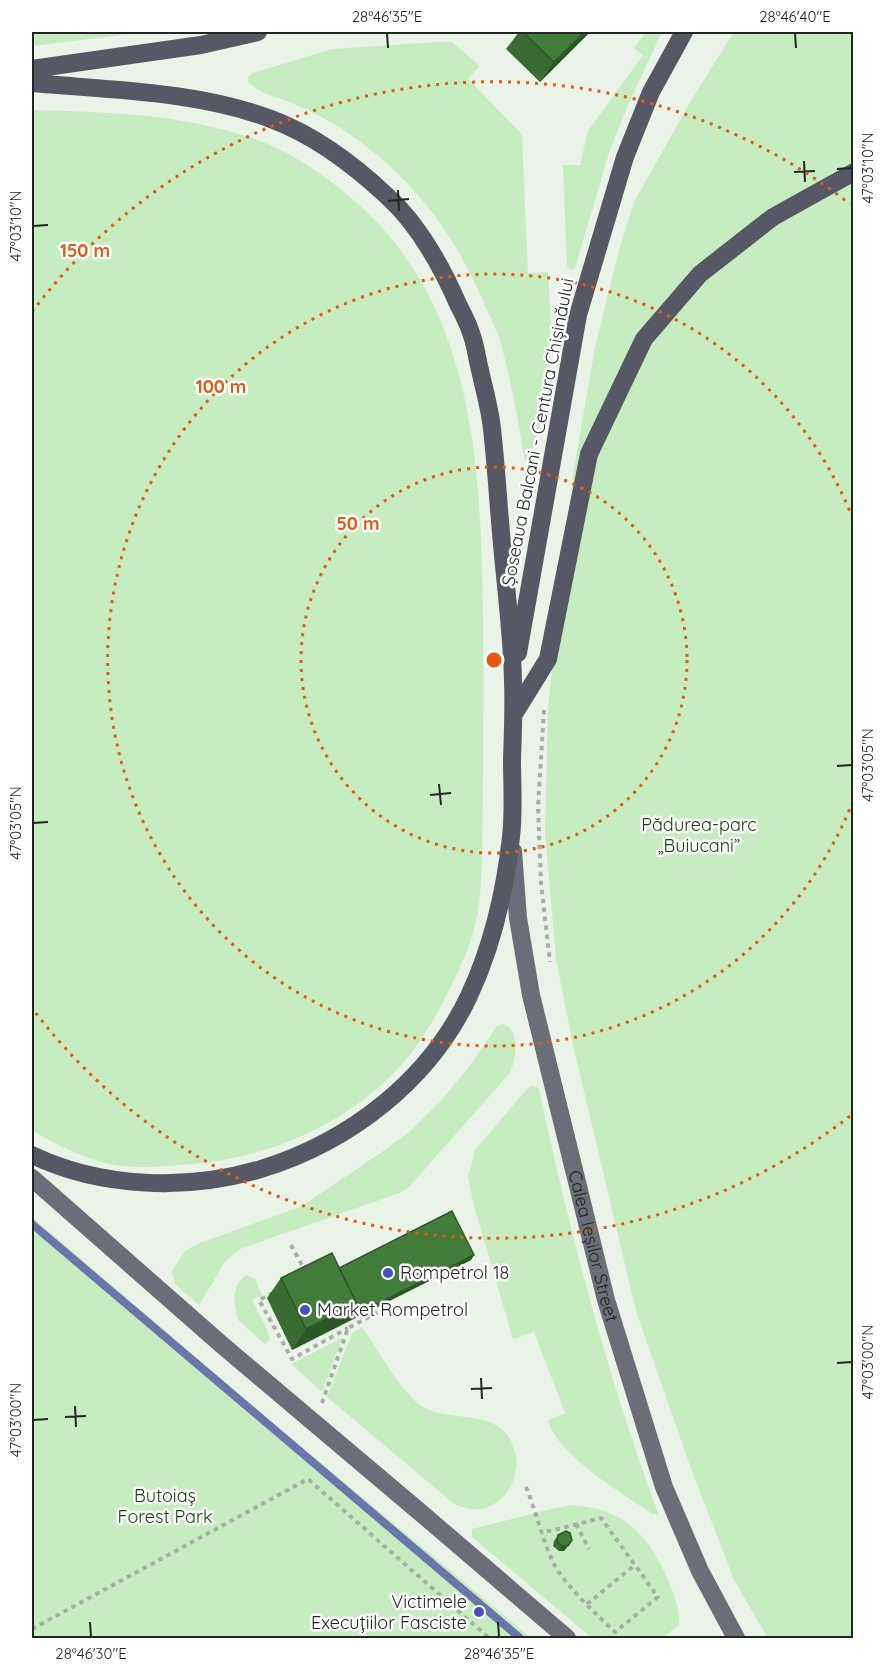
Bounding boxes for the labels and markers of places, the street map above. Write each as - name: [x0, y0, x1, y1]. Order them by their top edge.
- centre of rings: [484, 650, 504, 670]
- place label: Rompetrol 18: [400, 1261, 509, 1284]
- marker: Rompetrol 18: [381, 1266, 395, 1280]
- place label: Market Rompetrol: [317, 1298, 468, 1321]
- marker: Market Rompetrol: [298, 1303, 312, 1317]
- place label: Victimele Execuțiilor Fasciste: [311, 1590, 467, 1634]
- marker: Victimele Execuțiilor Fasciste: [472, 1605, 486, 1619]

